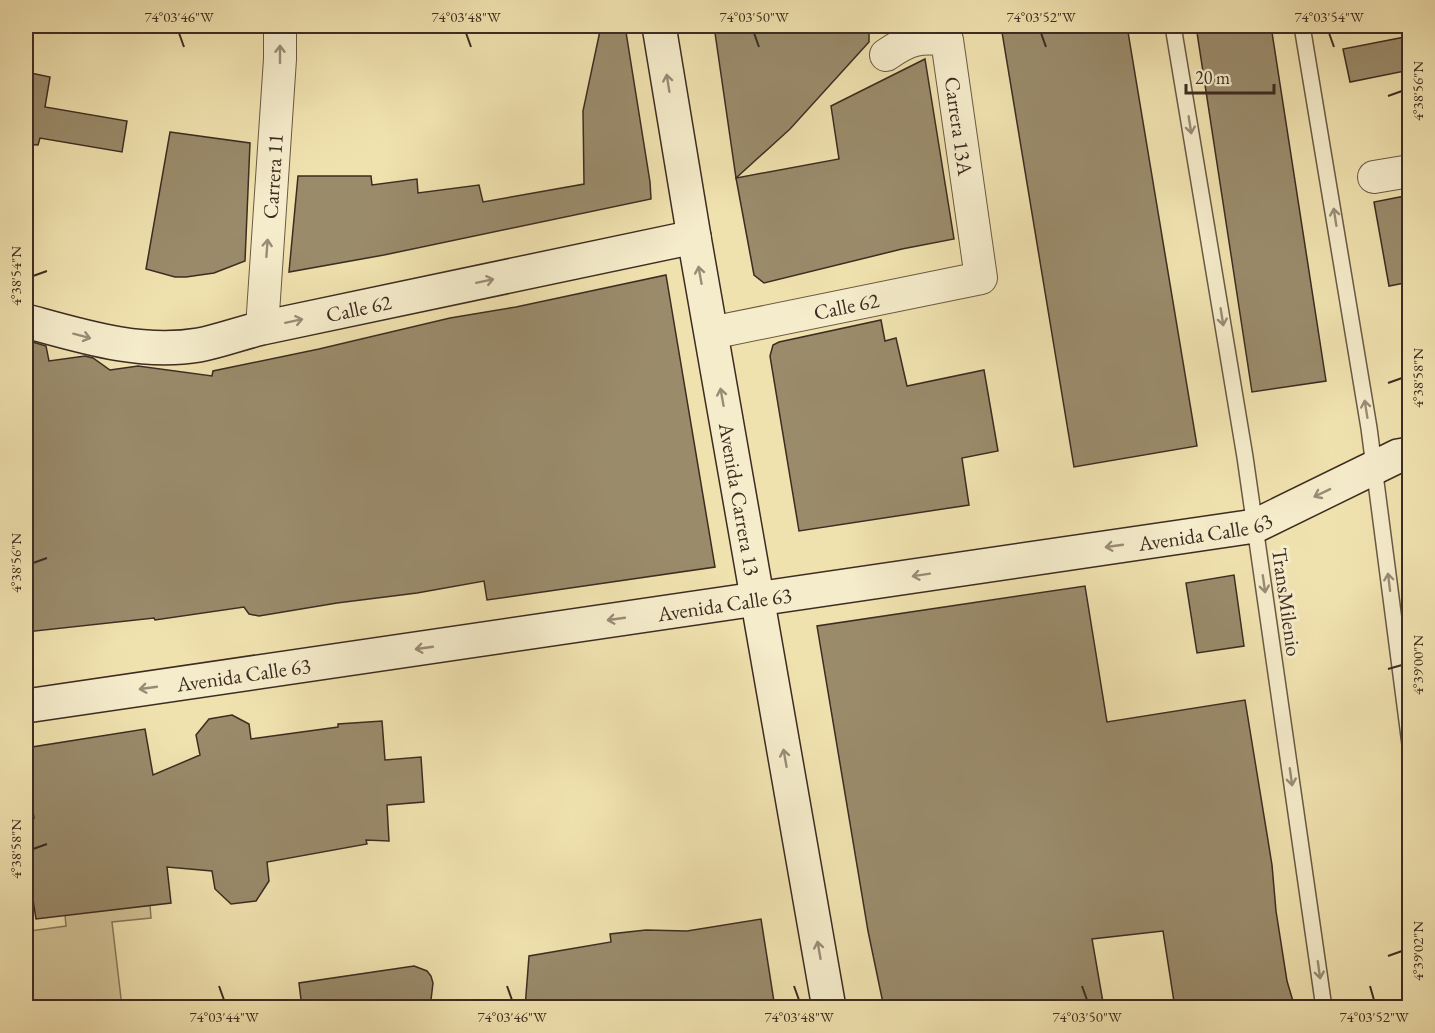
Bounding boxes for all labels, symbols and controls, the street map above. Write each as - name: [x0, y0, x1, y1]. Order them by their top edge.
- text: 74°03'46"W: [144, 7, 214, 26]
- text: 74°03'48"W: [431, 7, 501, 26]
- text: 74°03'50"W: [719, 7, 789, 26]
- text: 74°03'52"W: [1006, 7, 1076, 26]
- text: 74°03'54"W: [1294, 7, 1364, 26]
- one-way arrow: [274, 44, 286, 64]
- scale bar: [1186, 57, 1274, 95]
- text: 4°38'56"N: [1408, 61, 1427, 121]
- text: 20 m: [1195, 66, 1230, 89]
- one-way arrow: [663, 74, 674, 93]
- street label: Carrera 13A: [939, 75, 979, 178]
- one-way arrow: [1184, 114, 1195, 134]
- street label: Carrera 11: [256, 133, 288, 220]
- one-way arrow: [1329, 208, 1340, 227]
- one-way arrow: [262, 239, 273, 259]
- text: 4°38'54"N: [6, 246, 25, 306]
- one-way arrow: [695, 266, 706, 286]
- one-way arrow: [474, 275, 494, 286]
- street label: Calle 62: [811, 286, 881, 325]
- street label: Calle 62: [323, 288, 394, 328]
- one-way arrow: [1217, 307, 1228, 326]
- one-way arrow: [284, 315, 303, 326]
- one-way arrow: [72, 331, 91, 342]
- text: 4°38'58"N: [1408, 348, 1427, 408]
- one-way arrow: [716, 387, 727, 407]
- one-way arrow: [1360, 400, 1371, 420]
- street label: Avenida Carrera 13: [713, 420, 767, 578]
- one-way arrow: [1313, 488, 1331, 500]
- street label: Avenida Calle 63: [1135, 506, 1277, 557]
- text: 4°38'56"N: [6, 533, 25, 593]
- one-way arrow: [1105, 540, 1125, 551]
- street label: TransMilenio: [1266, 546, 1308, 658]
- one-way arrow: [912, 569, 932, 580]
- one-way arrow: [1383, 572, 1394, 592]
- one-way arrow: [1258, 573, 1269, 593]
- street label: Avenida Calle 63: [655, 581, 794, 627]
- one-way arrow: [607, 614, 627, 625]
- text: 4°39'00"N: [1408, 635, 1427, 695]
- one-way arrow: [415, 642, 434, 653]
- street label: Avenida Calle 63: [174, 651, 313, 697]
- one-way arrow: [138, 683, 158, 694]
- one-way arrow: [779, 748, 790, 768]
- one-way arrow: [1286, 766, 1297, 786]
- text: 4°38'58"N: [6, 819, 25, 879]
- text: 4°39'02"N: [1408, 921, 1427, 981]
- one-way arrow: [813, 941, 824, 960]
- one-way arrow: [1313, 959, 1324, 979]
- text: 74°03'44"W: [189, 1007, 259, 1026]
- text: 74°03'46"W: [477, 1007, 547, 1026]
- text: 74°03'48"W: [764, 1007, 834, 1026]
- text: 74°03'50"W: [1052, 1007, 1122, 1026]
- text: 74°03'52"W: [1339, 1007, 1409, 1026]

